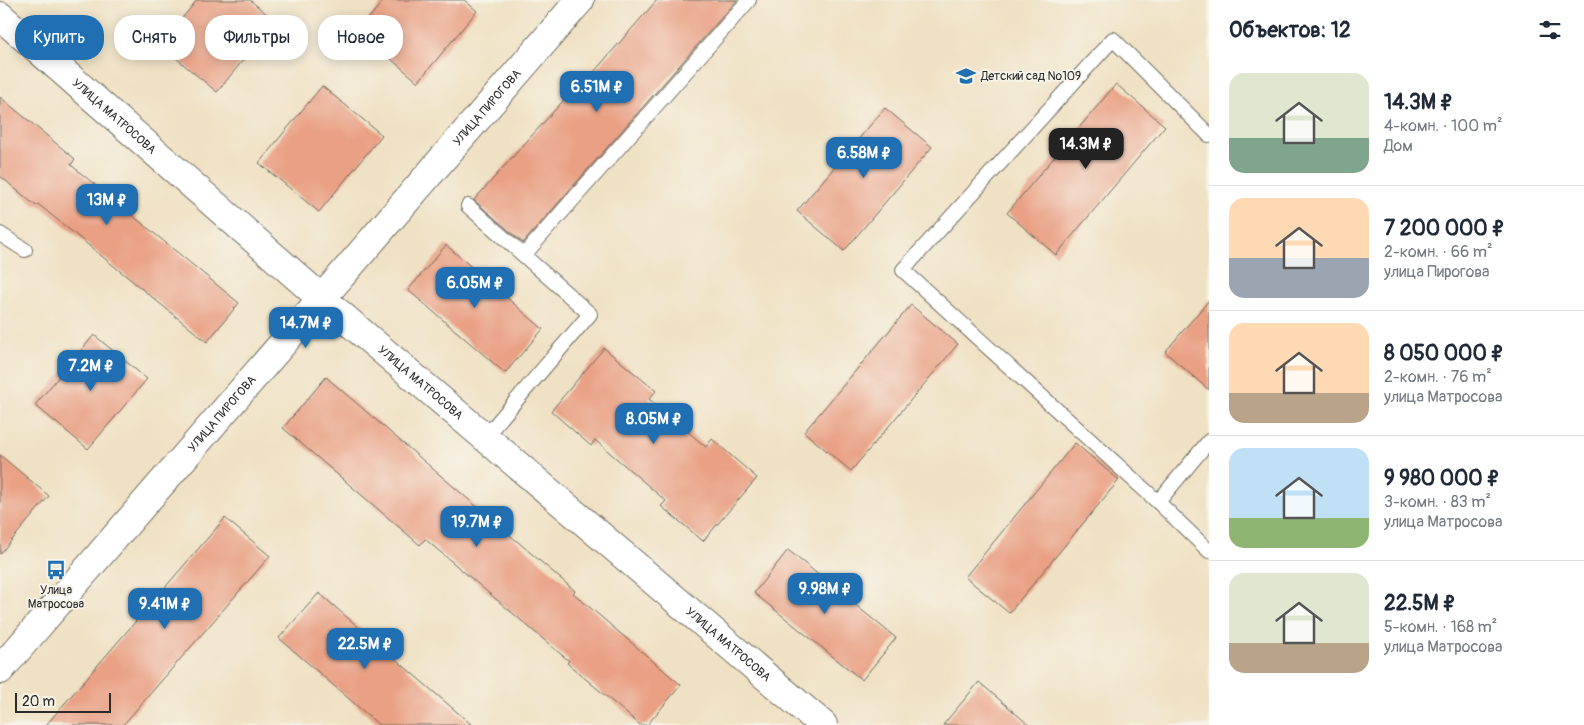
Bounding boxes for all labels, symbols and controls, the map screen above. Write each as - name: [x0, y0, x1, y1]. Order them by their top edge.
- chip: Купить: [15, 15, 104, 60]
- chip: Снять: [114, 15, 195, 60]
- chip: Фильтры: [205, 15, 308, 60]
- chip: Новое: [318, 15, 403, 60]
- icon: filters: [1536, 16, 1564, 44]
- text: Объектов: 12: [1229, 17, 1351, 44]
- school or university icon: Детский сад №109: [955, 65, 977, 87]
- street label: УЛИЦА ПИРОГОВА: [450, 66, 525, 149]
- place label: Детский сад №109: [980, 69, 1081, 84]
- pin: 6.51M ₽: [551, 70, 643, 113]
- street label: УЛИЦА МАТРОСОВА: [69, 76, 159, 158]
- text: 6.51M ₽: [571, 77, 623, 97]
- text: 14.3M ₽: [1384, 89, 1453, 116]
- icon: home: [1269, 93, 1329, 153]
- text: 4-комн. · 100 m²: [1384, 116, 1502, 136]
- pin: 14.3M ₽: [1040, 128, 1132, 170]
- text: 14.3M ₽: [1060, 134, 1112, 154]
- pin: 6.58M ₽: [818, 136, 910, 179]
- text: Дом: [1384, 136, 1413, 156]
- text: 6.58M ₽: [837, 143, 891, 163]
- pin: 13M ₽: [72, 184, 142, 226]
- text: 13M ₽: [87, 190, 127, 210]
- text: 7 200 000 ₽: [1384, 215, 1505, 242]
- icon: home: [1269, 218, 1329, 278]
- text: 2-комн. · 66 m²: [1384, 242, 1493, 262]
- text: улица Пирогова: [1384, 262, 1490, 282]
- pin: 6.05M ₽: [429, 266, 521, 309]
- text: 6.05M ₽: [446, 273, 504, 293]
- pin: 14.7M ₽: [260, 306, 352, 349]
- text: 14.7M ₽: [280, 313, 332, 333]
- text: 8 050 000 ₽: [1384, 340, 1504, 367]
- street label: УЛИЦА МАТРОСОВА: [375, 343, 466, 424]
- icon: home: [1269, 343, 1329, 403]
- pin: 7.2M ₽: [50, 350, 132, 392]
- text: 7.2M ₽: [68, 356, 114, 376]
- text: 2-комн. · 76 m²: [1384, 367, 1492, 387]
- street label: УЛИЦА ПИРОГОВА: [185, 372, 260, 455]
- text: улица Матросова: [1384, 387, 1502, 407]
- pin: 8.05M ₽: [608, 402, 700, 445]
- text: 8.05M ₽: [626, 409, 682, 429]
- text: 9 980 000 ₽: [1384, 465, 1500, 492]
- icon: home: [1269, 468, 1329, 528]
- text: 3-комн. · 83 m²: [1384, 492, 1491, 512]
- pin: 19.7M ₽: [431, 506, 523, 548]
- text: 19.7M ₽: [451, 512, 503, 532]
- text: улица Матросова: [1384, 512, 1502, 532]
- bus stop icon: Улица Матросова: [45, 559, 67, 581]
- pin: 9.98M ₽: [779, 572, 871, 615]
- text: 9.98M ₽: [799, 579, 851, 599]
- place label: Улица Матросова: [28, 583, 85, 612]
- pin: 9.41M ₽: [119, 588, 211, 630]
- text: 22.5M ₽: [1384, 590, 1456, 617]
- icon: home: [1269, 593, 1329, 653]
- text: 9.41M ₽: [139, 594, 191, 614]
- street label: УЛИЦА МАТРОСОВА: [682, 604, 774, 685]
- text: 5-комн. · 168 m²: [1384, 617, 1497, 637]
- pin: 22.5M ₽: [319, 628, 411, 670]
- text: 22.5M ₽: [338, 634, 392, 654]
- text: улица Матросова: [1384, 637, 1502, 657]
- scale bar: [15, 690, 111, 713]
- text: 20 m: [22, 693, 55, 710]

